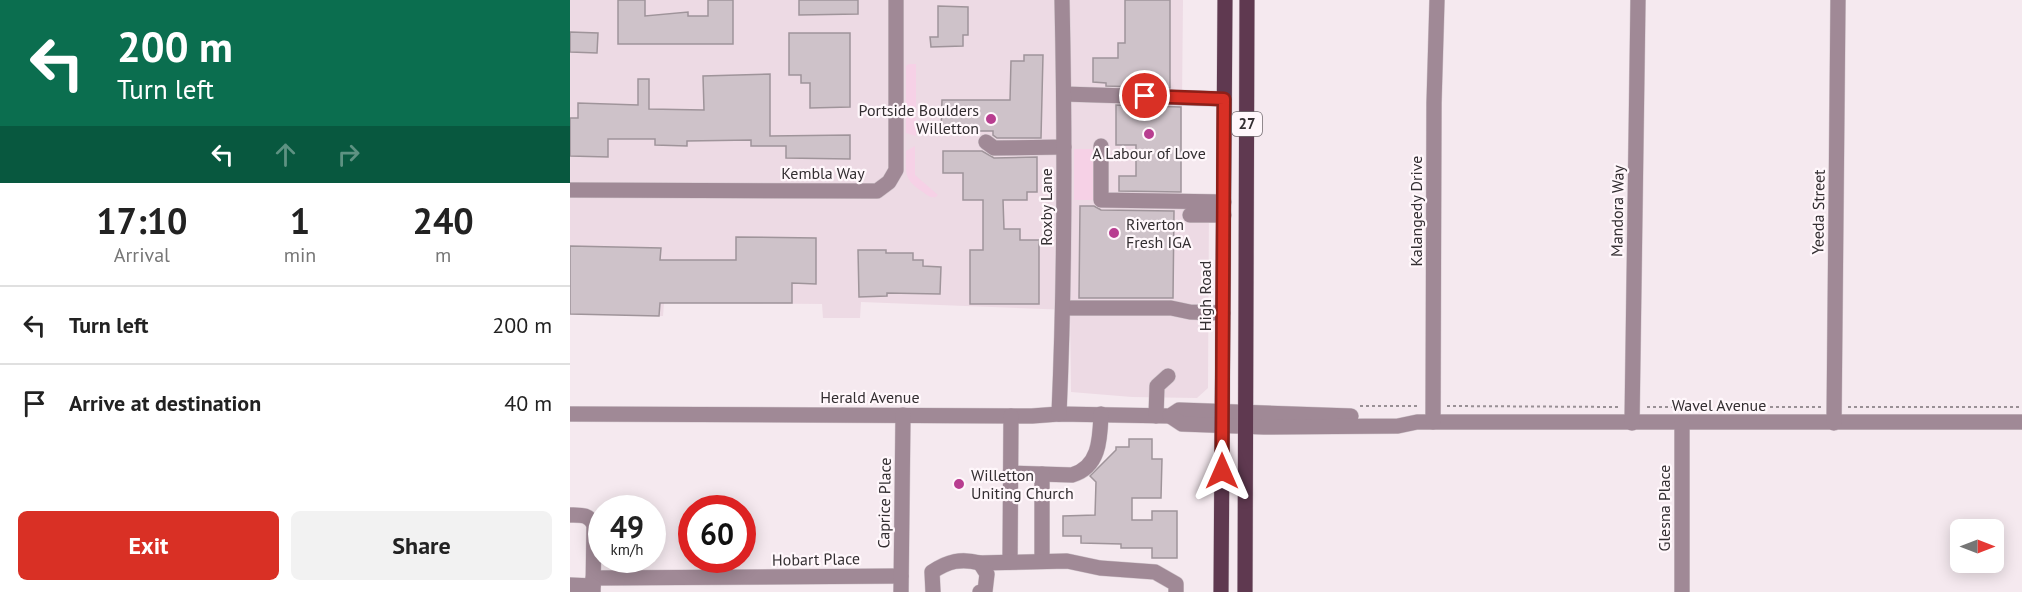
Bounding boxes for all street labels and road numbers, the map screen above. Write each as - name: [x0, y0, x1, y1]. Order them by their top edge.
- road number: 27: [1232, 112, 1262, 136]
- street label: Kalangedy Drive: [1406, 156, 1426, 266]
- street label: Kembla Way: [781, 163, 865, 183]
- street label: Mandora Way: [1606, 164, 1628, 257]
- street label: Roxby Lane: [1036, 168, 1056, 246]
- street label: Yeeda Street: [1807, 169, 1829, 255]
- street label: High Road: [1195, 261, 1215, 331]
- street label: Herald Avenue: [820, 387, 920, 407]
- street label: Wavel Avenue: [1672, 395, 1766, 415]
- street label: Caprice Place: [873, 457, 895, 549]
- street label: Glesna Place: [1654, 465, 1674, 551]
- street label: Hobart Place: [772, 548, 860, 570]

